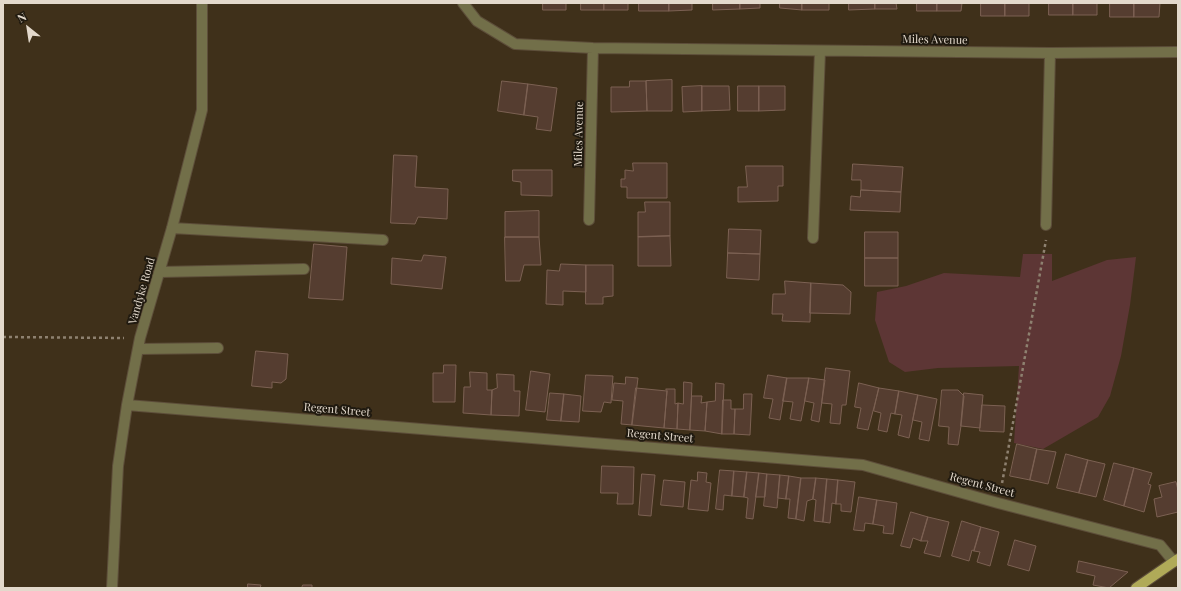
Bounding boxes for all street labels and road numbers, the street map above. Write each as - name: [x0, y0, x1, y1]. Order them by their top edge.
- street label: Miles Avenue: [902, 33, 968, 47]
- street label: Miles Avenue: [572, 101, 586, 167]
- street label: Vandyke Road: [126, 256, 158, 326]
- street label: Regent Street: [303, 401, 371, 419]
- street label: Regent Street: [626, 427, 694, 445]
- street label: Regent Street: [948, 470, 1016, 500]

